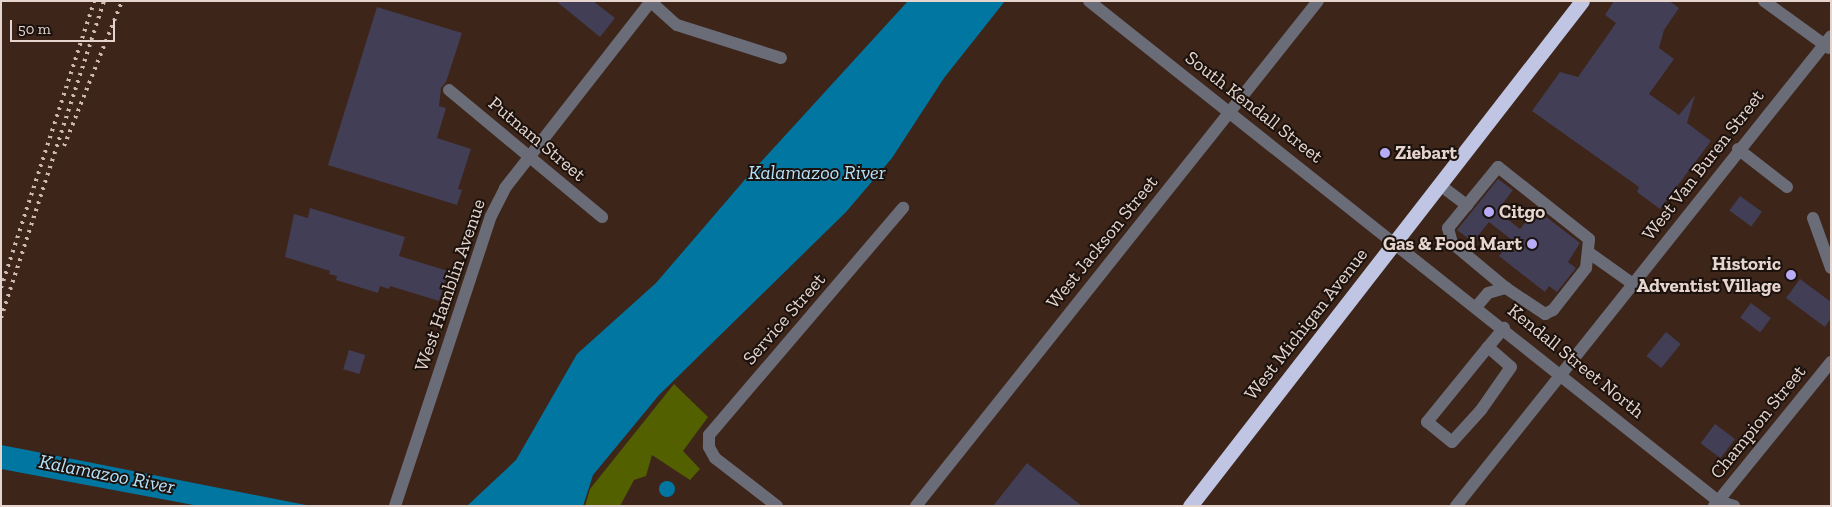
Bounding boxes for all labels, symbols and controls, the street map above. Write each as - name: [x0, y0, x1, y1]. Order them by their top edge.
- scale bar: [12, 10, 118, 42]
- text: 50 m: [18, 20, 51, 38]
- street label: South Kendall Street: [1181, 46, 1327, 168]
- street label: West Van Buren Street: [1637, 85, 1769, 245]
- street label: Putnam Street: [484, 92, 590, 186]
- place label: Ziebart: [1395, 142, 1457, 164]
- marker: Ziebart: [1379, 147, 1391, 159]
- water label: Kalamazoo River: [748, 160, 886, 184]
- street label: West Jackson Street: [1041, 171, 1163, 313]
- street label: West Hamblin Avenue: [410, 196, 490, 374]
- place label: Citgo: [1499, 201, 1545, 223]
- marker: Citgo: [1483, 206, 1495, 218]
- place label: Gas & Food Mart: [1383, 233, 1522, 255]
- marker: Gas & Food Mart: [1526, 238, 1538, 250]
- street label: West Michigan Avenue: [1239, 243, 1373, 405]
- place label: Historic Adventist Village: [1636, 253, 1781, 297]
- street label: Service Street: [738, 268, 830, 370]
- marker: Historic Adventist Village: [1785, 269, 1797, 281]
- street label: Kendall Street North: [1503, 299, 1649, 423]
- street label: Champion Street: [1705, 361, 1811, 483]
- water label: Kalamazoo River: [37, 449, 177, 499]

